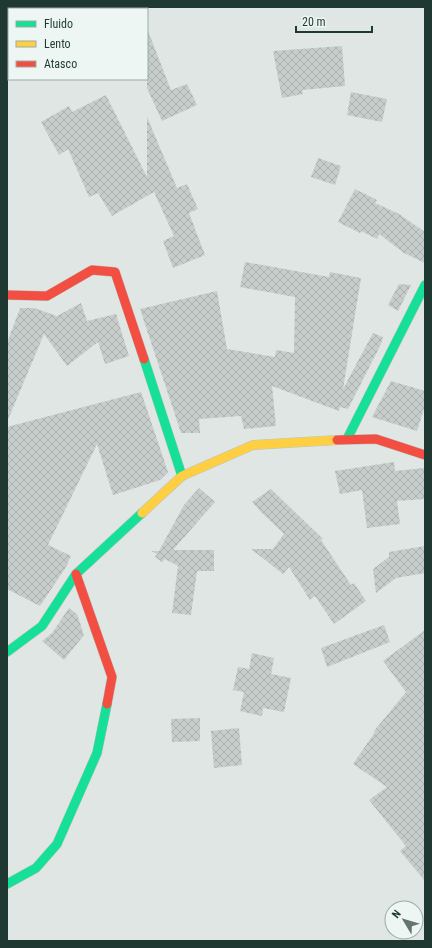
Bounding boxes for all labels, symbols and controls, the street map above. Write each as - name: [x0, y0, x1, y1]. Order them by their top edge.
- legend: [8, 8, 148, 80]
- scale bar: [296, 8, 372, 34]
- text: 20 m: [302, 15, 326, 29]
- text: Fluido: [44, 17, 73, 31]
- text: Lento: [44, 37, 71, 51]
- text: Atasco: [44, 57, 77, 71]
- north arrow: [384, 900, 424, 940]
- text: N: [389, 907, 404, 921]

